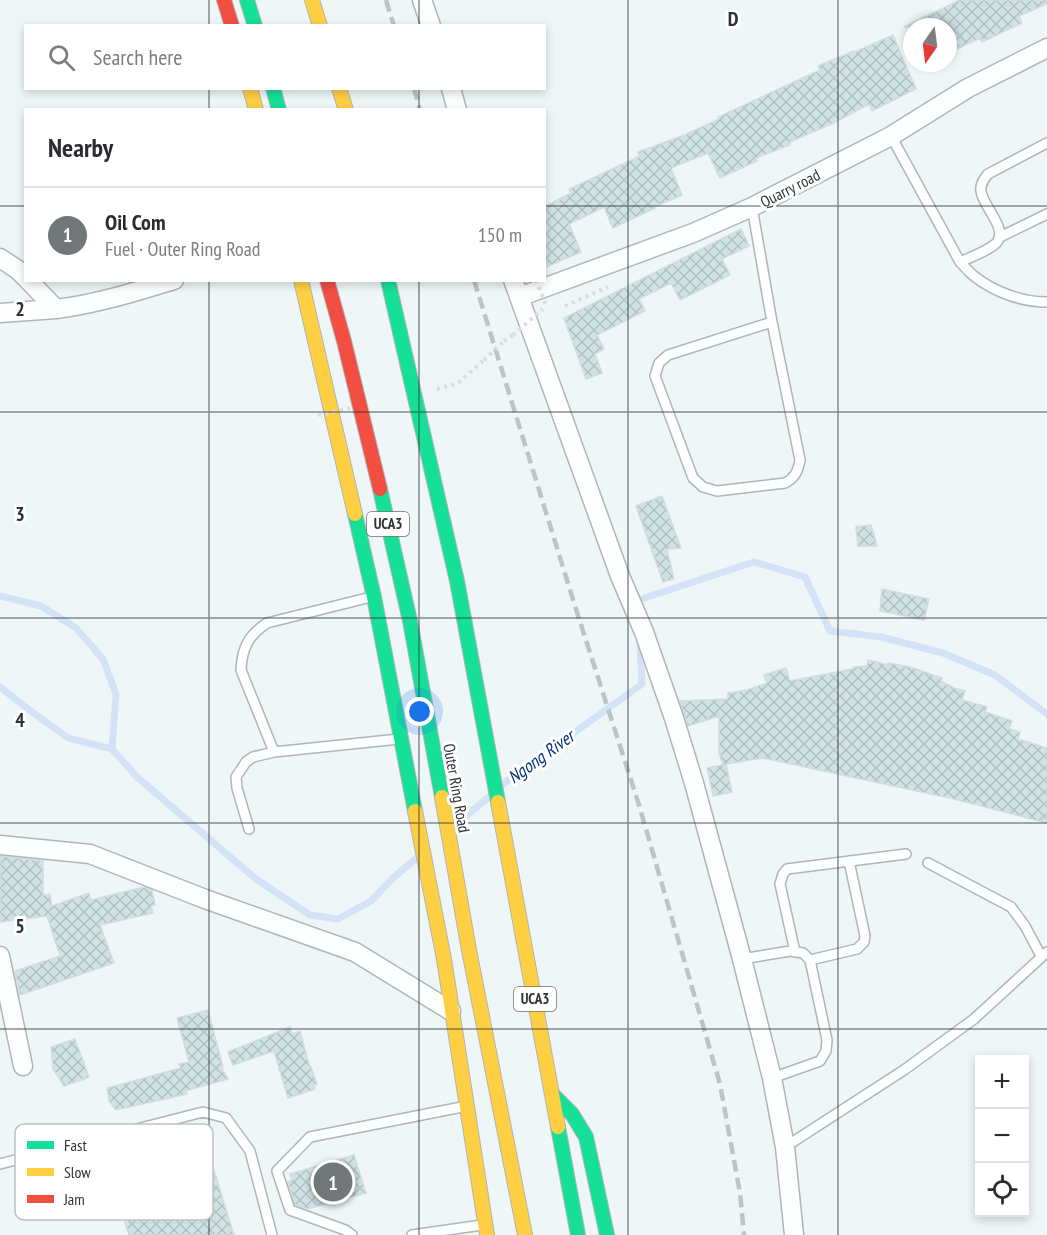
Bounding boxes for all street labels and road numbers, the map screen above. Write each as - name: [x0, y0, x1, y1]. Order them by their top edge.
- street label: Quarry road: [757, 164, 823, 212]
- road number: UCA3: [367, 512, 409, 536]
- street label: Outer Ring Road: [439, 742, 475, 834]
- road number: UCA3: [514, 987, 556, 1011]

